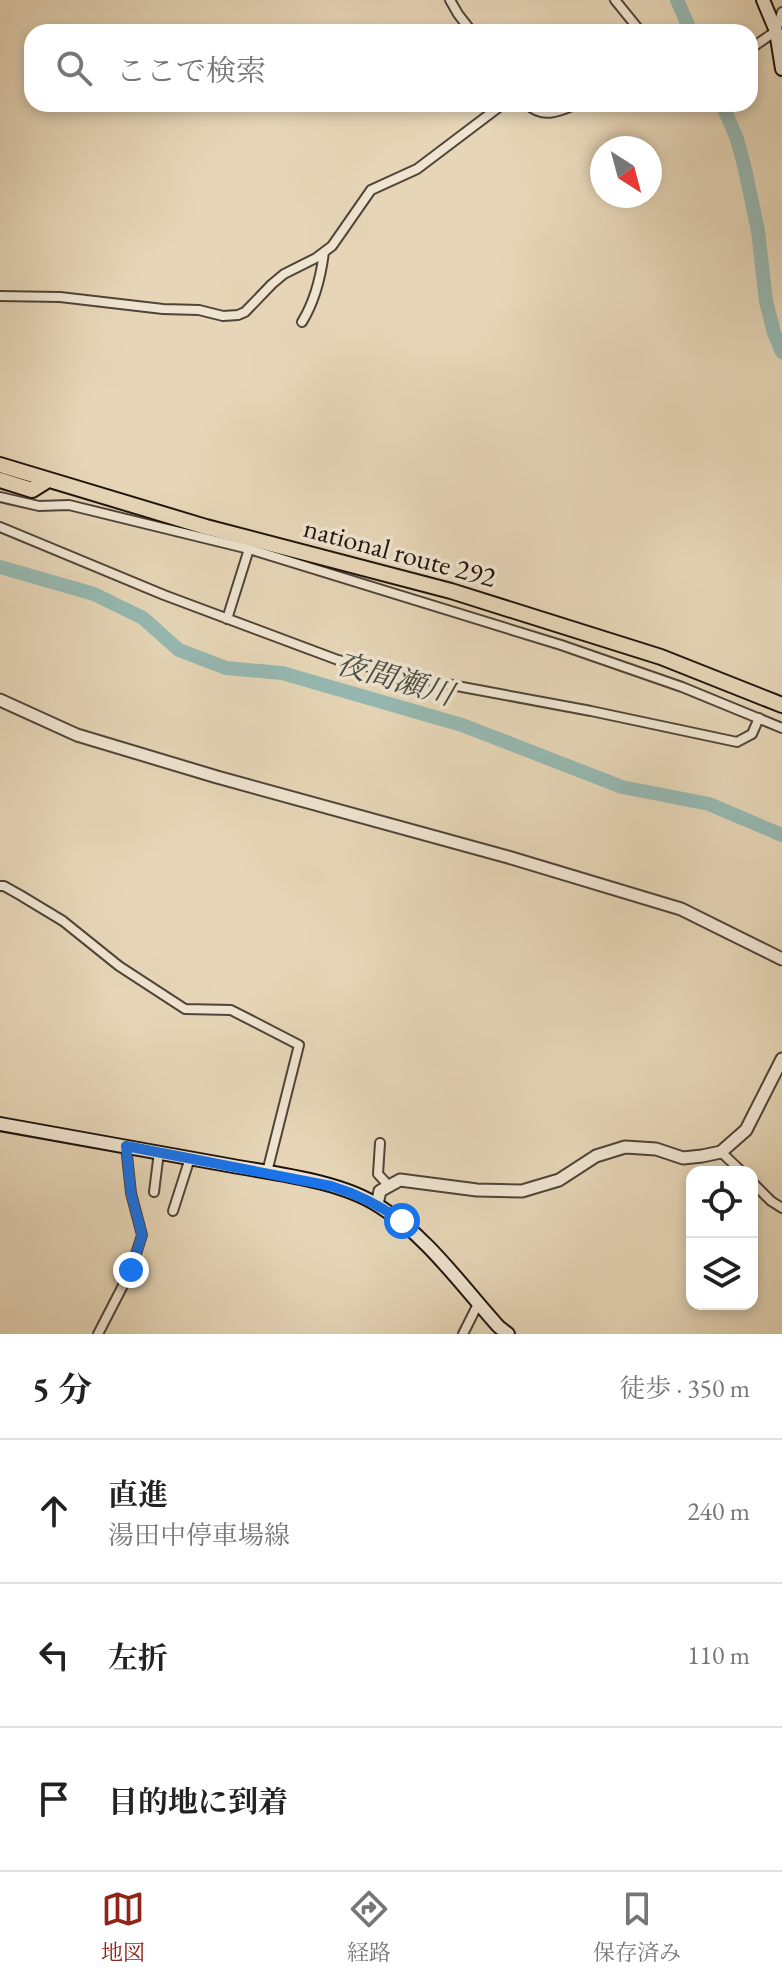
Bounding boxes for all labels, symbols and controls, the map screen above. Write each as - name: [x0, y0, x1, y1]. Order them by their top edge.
- search box: [24, 24, 758, 112]
- icon: search: [52, 46, 96, 90]
- text: ここで検索: [116, 51, 266, 90]
- north arrow: [590, 136, 662, 208]
- street label: national route 292: [300, 509, 501, 595]
- water label: 夜間瀬川: [332, 643, 461, 715]
- map controls: [686, 1166, 758, 1310]
- button: locate: [686, 1166, 758, 1238]
- route start: [384, 1203, 420, 1239]
- button: layers: [686, 1238, 758, 1310]
- route end: [113, 1252, 149, 1288]
- text: 5 分: [32, 1367, 92, 1411]
- text: 徒歩 · 350 m: [620, 1371, 750, 1405]
- text: 直進: [108, 1475, 168, 1514]
- icon: ahead: [32, 1489, 76, 1533]
- text: 240 m: [687, 1494, 750, 1528]
- text: 湯田中停車場線: [108, 1518, 290, 1552]
- icon: left: [32, 1633, 76, 1677]
- text: 左折: [108, 1638, 168, 1677]
- text: 110 m: [687, 1638, 750, 1672]
- icon: arrive: [32, 1777, 76, 1821]
- text: 目的地に到着: [108, 1782, 288, 1821]
- tab: 地図: [101, 1887, 145, 1967]
- tab: 経路: [347, 1887, 391, 1967]
- tab: 保存済み: [593, 1887, 681, 1967]

